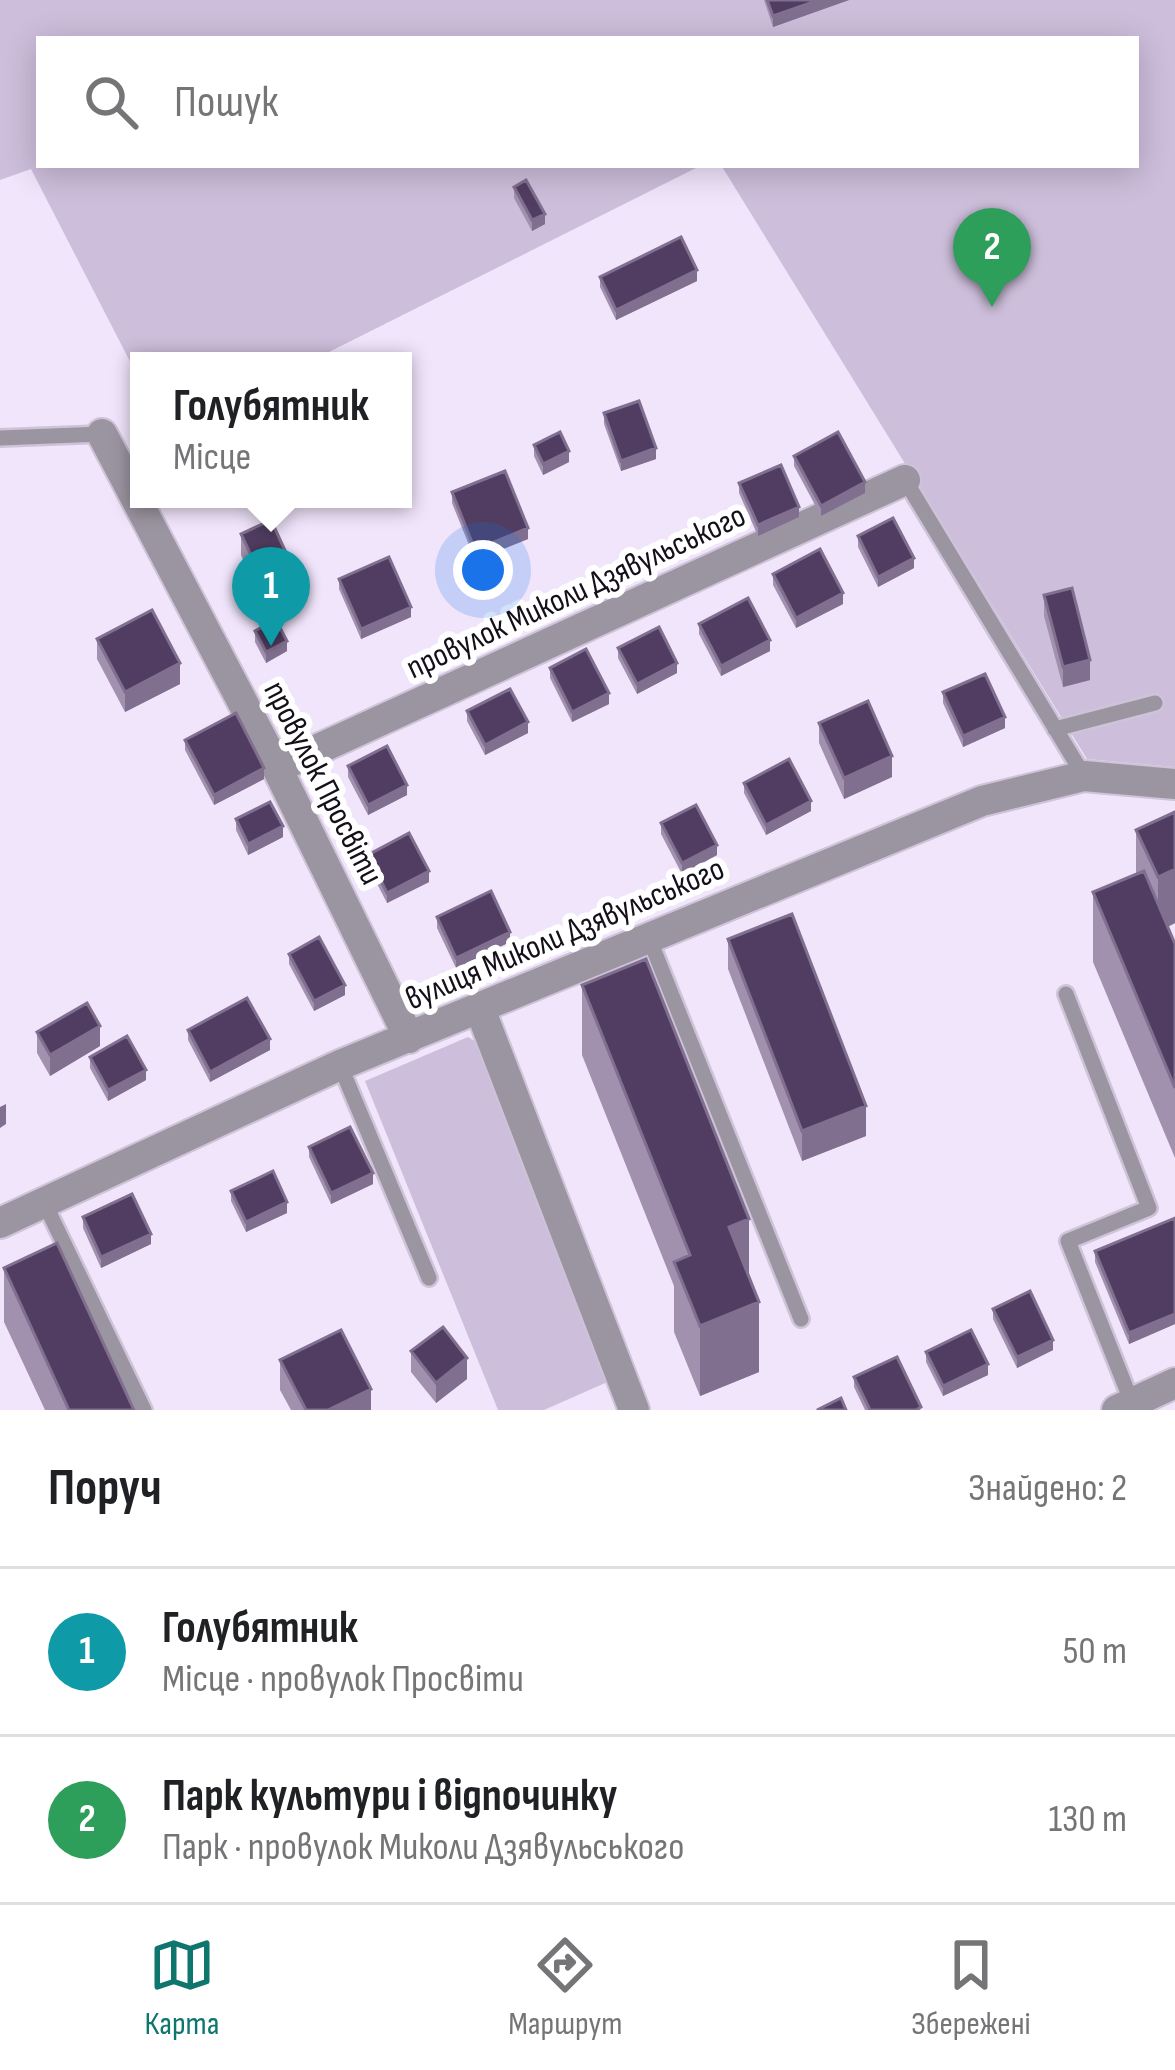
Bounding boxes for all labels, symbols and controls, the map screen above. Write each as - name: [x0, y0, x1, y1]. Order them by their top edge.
- search box: [36, 36, 1139, 168]
- icon: search: [78, 69, 144, 135]
- text: Пошук: [174, 75, 278, 130]
- pin: 2: [953, 208, 1031, 307]
- popup: [130, 352, 412, 508]
- text: Голубятник: [173, 379, 369, 434]
- text: Місце: [173, 434, 251, 481]
- street label: провулок Миколи Дзявульського: [400, 496, 752, 688]
- your location: [453, 540, 513, 600]
- pin: 1: [232, 547, 310, 646]
- street label: провулок Просвіти: [255, 675, 391, 891]
- street label: вулиця Миколи Дзявульського: [400, 849, 730, 1019]
- text: Поруч: [48, 1458, 162, 1519]
- text: Знайдено: 2: [968, 1465, 1127, 1512]
- text: Голубятник: [162, 1601, 358, 1656]
- text: 1: [79, 1628, 95, 1675]
- text: 50 m: [1063, 1628, 1127, 1675]
- text: Місце · провулок Просвіти: [162, 1656, 524, 1703]
- text: Парк культури і відпочинку: [162, 1769, 618, 1824]
- text: 2: [78, 1796, 96, 1843]
- text: 130 m: [1048, 1796, 1127, 1843]
- text: Парк · провулок Миколи Дзявульського: [162, 1824, 684, 1871]
- tab: Карта: [144, 1932, 219, 2044]
- tab: Маршрут: [508, 1932, 622, 2044]
- tab: Збережені: [911, 1932, 1031, 2044]

